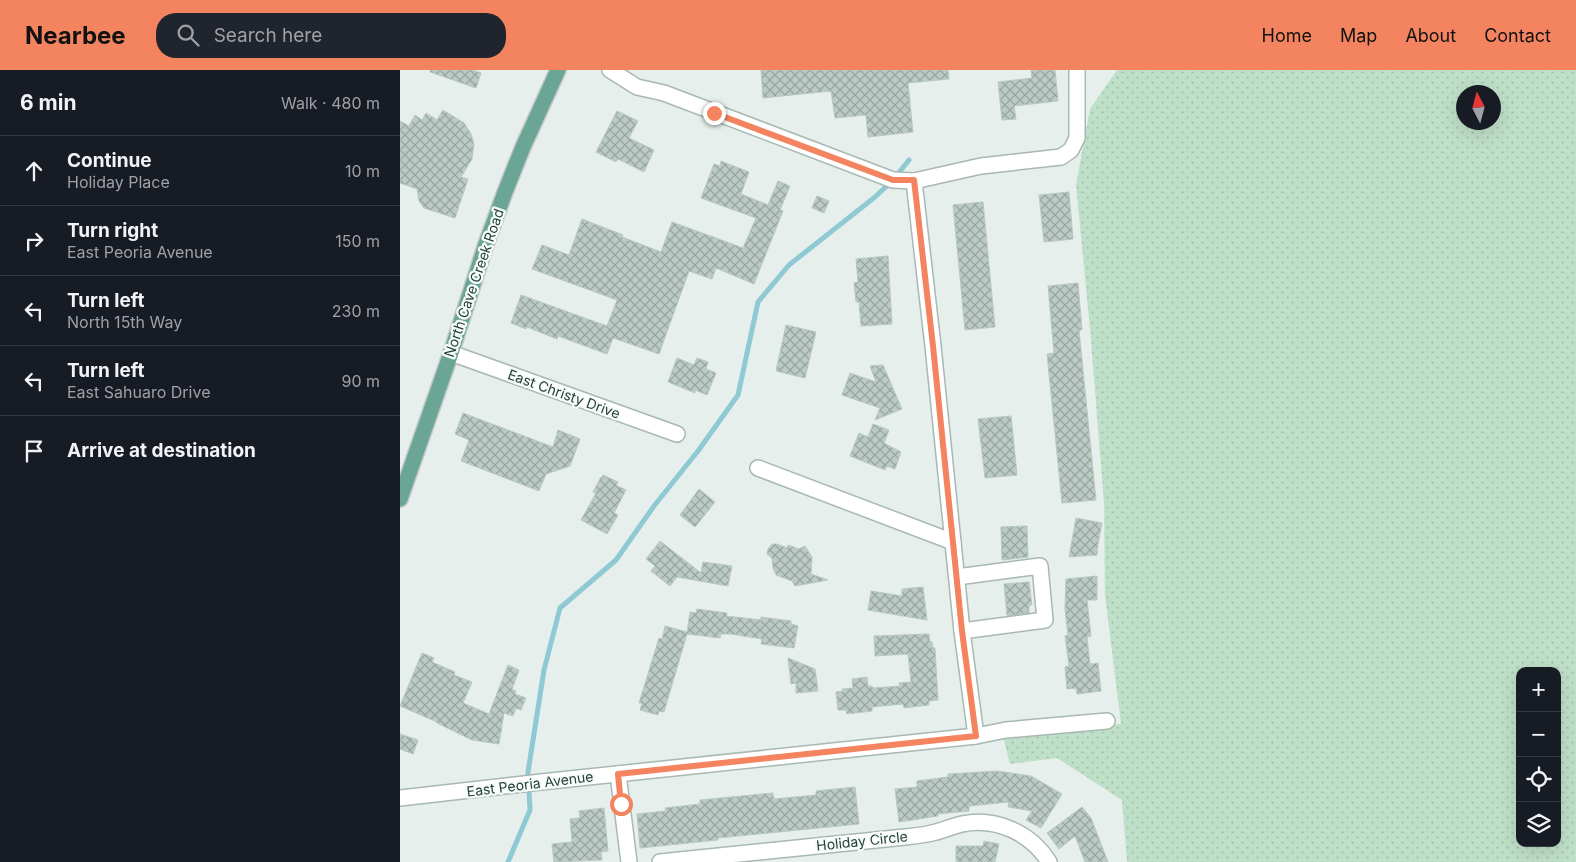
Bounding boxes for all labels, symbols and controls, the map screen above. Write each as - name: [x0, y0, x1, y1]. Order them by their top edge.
- search box: [156, 13, 506, 58]
- text: Nearbee: [25, 21, 126, 50]
- icon: search: [174, 21, 202, 49]
- text: Search here: [214, 24, 322, 47]
- text: Home: [1262, 25, 1312, 46]
- text: Map: [1340, 25, 1377, 46]
- text: About: [1405, 25, 1456, 46]
- text: Contact: [1484, 25, 1551, 46]
- north arrow: [1456, 85, 1501, 130]
- text: 6 min: [20, 90, 77, 115]
- text: Walk · 480 m: [281, 93, 380, 113]
- route end: [703, 102, 726, 125]
- text: Continue: [67, 149, 152, 172]
- icon: ahead: [20, 157, 48, 185]
- text: 10 m: [345, 161, 380, 181]
- text: Holiday Place: [67, 172, 170, 192]
- street label: North Cave Creek Road: [440, 206, 507, 359]
- text: Turn right: [67, 219, 158, 242]
- icon: right: [20, 227, 48, 255]
- text: 150 m: [335, 231, 380, 251]
- text: East Peoria Avenue: [67, 242, 213, 262]
- text: Turn left: [67, 289, 145, 312]
- icon: left: [20, 297, 48, 325]
- text: 230 m: [332, 301, 380, 321]
- text: North 15th Way: [67, 312, 182, 332]
- text: Turn left: [67, 359, 145, 382]
- street label: East Christy Drive: [506, 365, 623, 422]
- icon: left: [20, 367, 48, 395]
- text: 90 m: [341, 371, 380, 391]
- text: East Sahuaro Drive: [67, 382, 211, 402]
- icon: arrive: [20, 437, 48, 465]
- text: Arrive at destination: [67, 439, 256, 462]
- map controls: [1516, 667, 1561, 847]
- button: +: [1516, 667, 1561, 712]
- button: −: [1516, 712, 1561, 757]
- button: locate: [1516, 757, 1561, 802]
- street label: East Peoria Avenue: [466, 767, 594, 800]
- route start: [610, 793, 633, 816]
- button: layers: [1516, 802, 1561, 847]
- street label: Holiday Circle: [815, 827, 908, 854]

